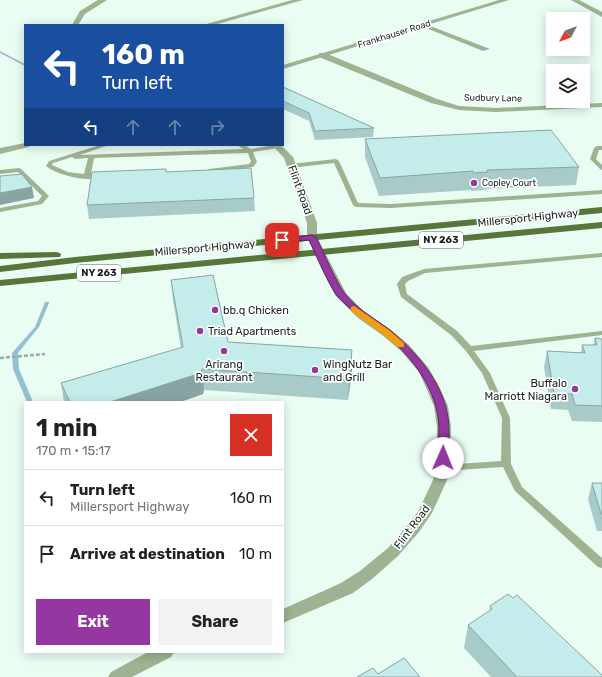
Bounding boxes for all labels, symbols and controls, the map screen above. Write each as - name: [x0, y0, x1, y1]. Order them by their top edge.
- north arrow: [546, 12, 590, 56]
- map controls: [546, 12, 590, 108]
- street label: Frankhauser Road: [356, 18, 432, 50]
- text: 160 m: [102, 38, 185, 71]
- icon: left: [36, 40, 88, 92]
- button: layers: [546, 64, 590, 108]
- text: Turn left: [102, 72, 172, 94]
- street label: Sudbury Lane: [464, 92, 522, 104]
- icon: left: [80, 116, 102, 138]
- icon: ahead: [122, 116, 144, 138]
- icon: ahead: [164, 116, 186, 138]
- icon: right: [206, 116, 228, 138]
- street label: Flint Road: [285, 164, 315, 216]
- marker: Copley Court: [469, 178, 479, 188]
- place label: Copley Court: [482, 178, 537, 188]
- street label: Millersport Highway: [477, 206, 579, 230]
- pin: [265, 223, 299, 257]
- icon: arrive: [271, 229, 293, 251]
- road number: NY 263: [419, 232, 463, 248]
- street label: Millersport Highway: [154, 237, 256, 259]
- road number: NY 263: [77, 265, 121, 281]
- place label: bb.q Chicken: [223, 304, 289, 317]
- marker: bb.q Chicken: [210, 305, 220, 315]
- place label: Triad Apartments: [208, 325, 297, 338]
- marker: Triad Apartments: [195, 326, 205, 336]
- marker: Arirang Restaurant: [219, 346, 229, 356]
- place label: Arirang Restaurant: [196, 358, 253, 384]
- place label: WingNutz Bar and Grill: [323, 358, 393, 384]
- marker: WingNutz Bar and Grill: [310, 365, 320, 375]
- place label: Buffalo Marriott Niagara: [484, 377, 567, 403]
- marker: Buffalo Marriott Niagara: [570, 384, 580, 394]
- text: 1 min: [36, 414, 97, 442]
- button: close: [230, 414, 272, 456]
- position arrow: [422, 437, 464, 479]
- text: 170 m · 15:17: [36, 443, 111, 458]
- text: Turn left: [70, 481, 135, 499]
- icon: left: [36, 487, 58, 509]
- text: 160 m: [230, 489, 272, 507]
- text: Millersport Highway: [70, 499, 190, 514]
- street label: Flint Road: [391, 503, 433, 551]
- icon: arrive: [36, 543, 58, 565]
- text: Arrive at destination: [70, 545, 225, 563]
- text: 10 m: [239, 545, 272, 563]
- button: Exit: [36, 599, 150, 645]
- button: Share: [158, 599, 272, 645]

